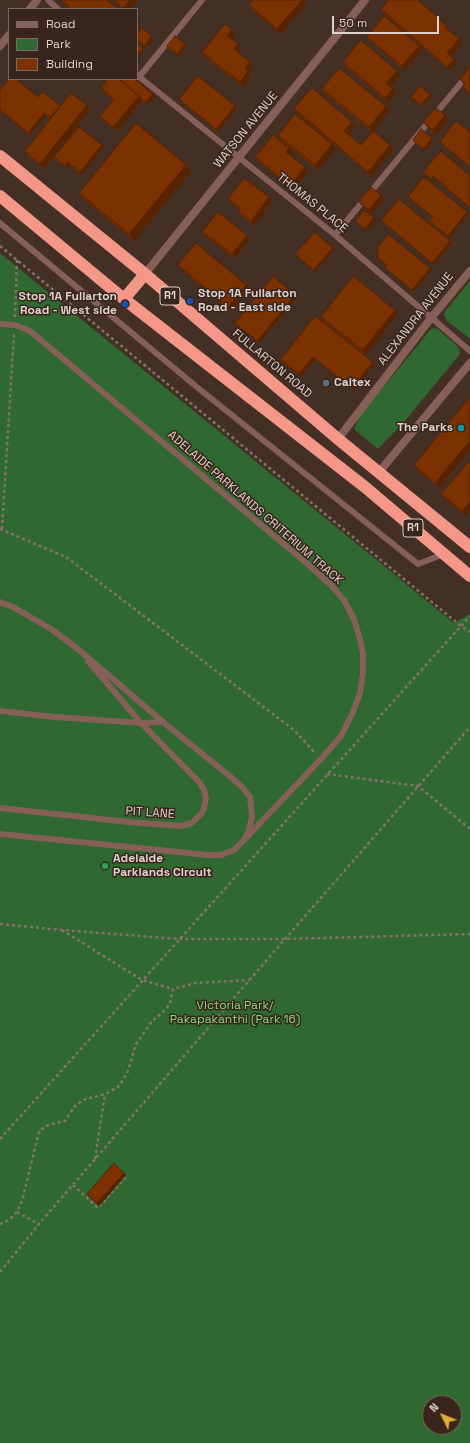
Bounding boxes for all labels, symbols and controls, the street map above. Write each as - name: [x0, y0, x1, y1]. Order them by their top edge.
- legend: [8, 8, 138, 80]
- scale bar: [334, 8, 441, 34]
- text: 50 m: [339, 15, 367, 31]
- text: Road: [46, 16, 75, 32]
- text: Park: [46, 36, 71, 52]
- text: Building: [46, 56, 93, 72]
- street label: WATSON AVENUE: [211, 89, 281, 171]
- street label: THOMAS PLACE: [274, 170, 350, 236]
- street label: ALEXANDRA AVENUE: [375, 270, 457, 368]
- road number: R1: [160, 287, 180, 305]
- place label: Stop 1A Fullarton Road - East side: [198, 287, 297, 315]
- place label: Stop 1A Fullarton Road - West side: [18, 290, 117, 318]
- marker: Stop 1A Fullarton Road - East side: [185, 296, 195, 306]
- marker: Stop 1A Fullarton Road - West side: [120, 299, 130, 309]
- street label: FULLARTON ROAD: [229, 327, 315, 401]
- place label: Caltex: [334, 376, 371, 390]
- marker: Caltex: [321, 378, 331, 388]
- place label: The Parks: [397, 421, 453, 435]
- marker: The Parks: [456, 423, 466, 433]
- street label: ADELAIDE PARKLANDS CRITERIUM TRACK: [164, 428, 346, 588]
- road number: R1: [403, 519, 423, 537]
- street label: PIT LANE: [125, 804, 175, 822]
- place label: Adelaide Parklands Circuit: [113, 852, 212, 880]
- marker: Adelaide Parklands Circuit: [100, 861, 110, 871]
- park label: Victoria Park/ Pakapakanthi (Park 16): [170, 999, 300, 1027]
- north arrow: [422, 1395, 462, 1435]
- text: N: [426, 1400, 442, 1415]

